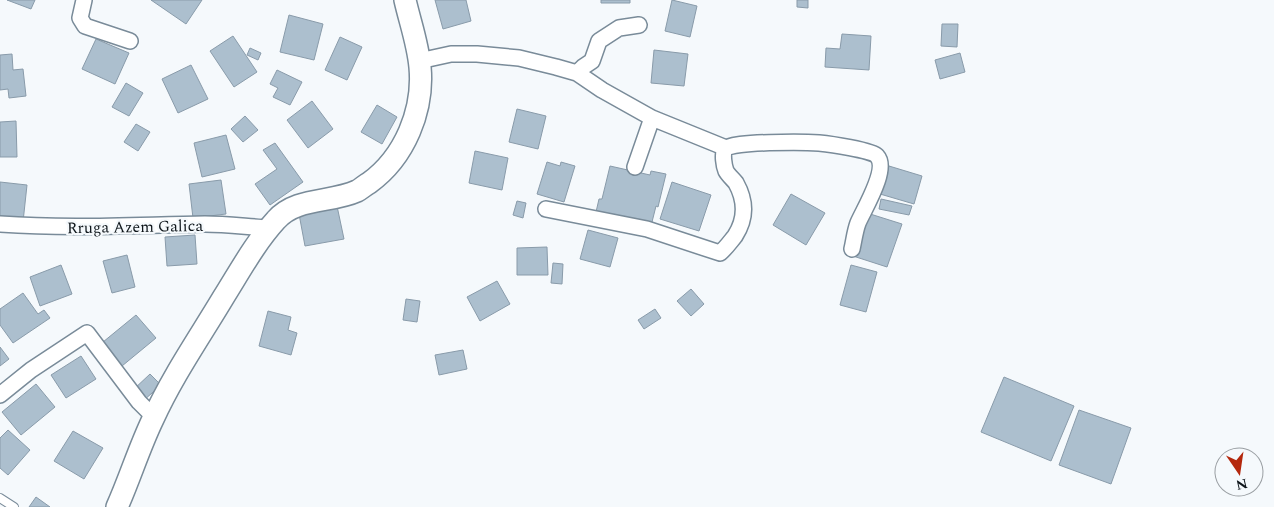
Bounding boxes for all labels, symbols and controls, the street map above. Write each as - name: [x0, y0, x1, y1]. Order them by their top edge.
- street label: Rruga Azem Galica: [67, 214, 204, 240]
- north arrow: [1214, 447, 1264, 497]
- text: N: [1234, 473, 1250, 496]

